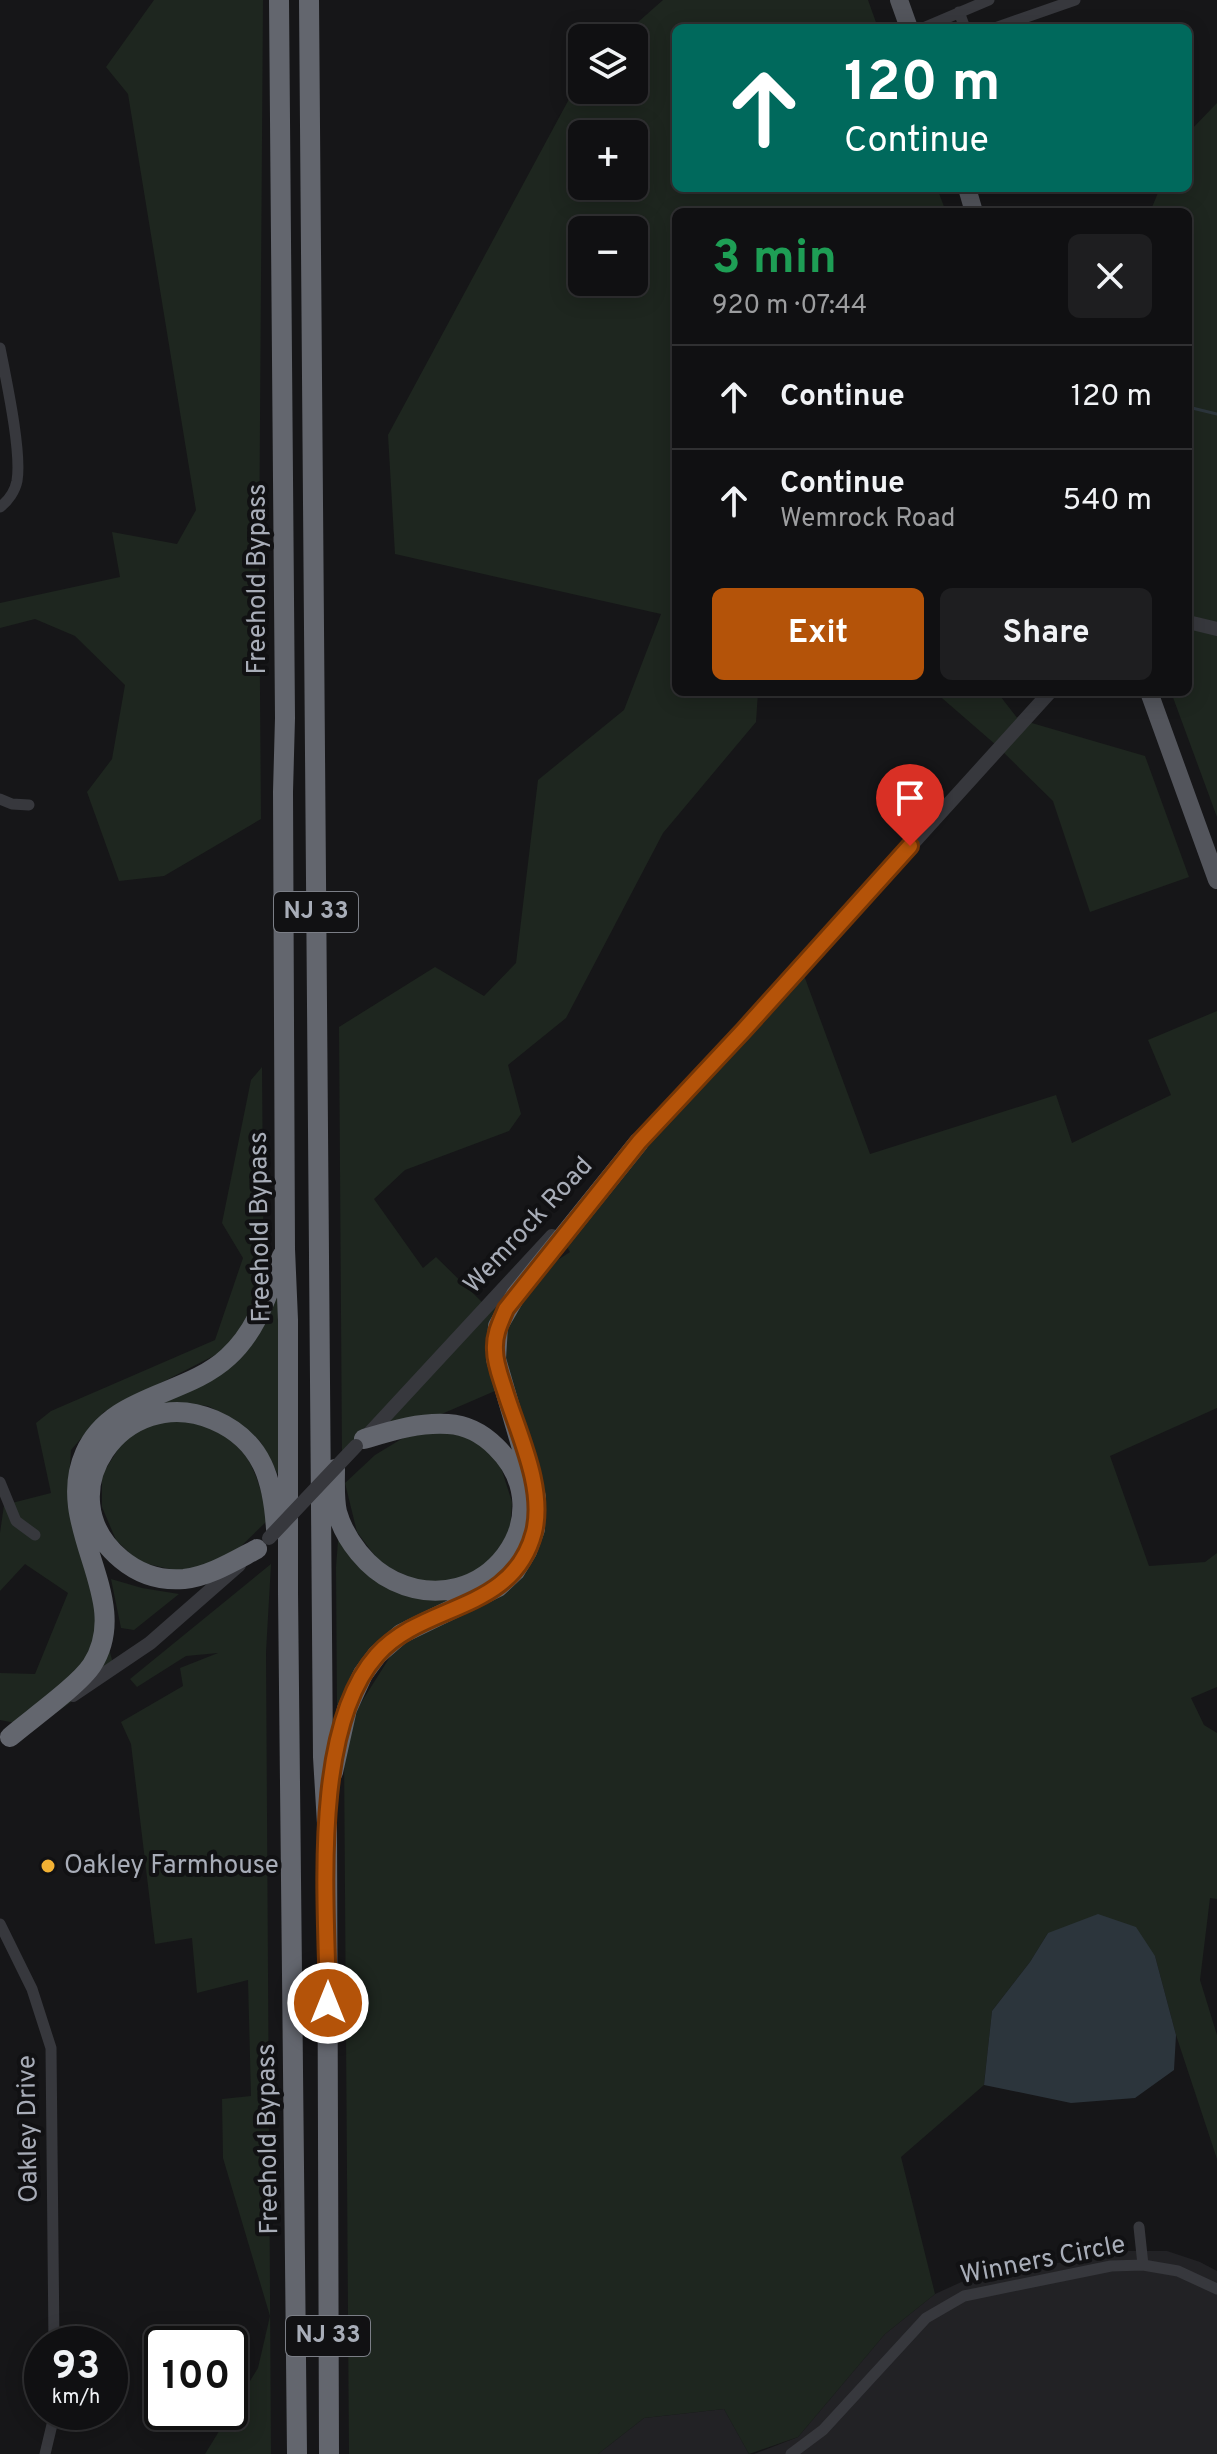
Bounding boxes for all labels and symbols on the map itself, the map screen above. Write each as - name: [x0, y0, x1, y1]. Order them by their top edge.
- street label: Freehold Bypass: [242, 483, 275, 675]
- pin: [876, 764, 944, 846]
- road number: NJ 33: [274, 892, 358, 932]
- street label: Freehold Bypass: [243, 1131, 279, 1323]
- street label: Wemrock Road: [457, 1151, 601, 1301]
- place label: Oakley Farmhouse: [64, 1850, 279, 1883]
- marker: Oakley Farmhouse: [39, 1857, 57, 1875]
- position arrow: [286, 1961, 370, 2045]
- street label: Freehold Bypass: [251, 2043, 287, 2235]
- street label: Oakley Drive: [11, 2055, 47, 2203]
- street label: Winners Circle: [958, 2229, 1128, 2293]
- road number: NJ 33: [286, 2316, 370, 2356]
- speed limit sign: 100: [144, 2326, 248, 2430]

